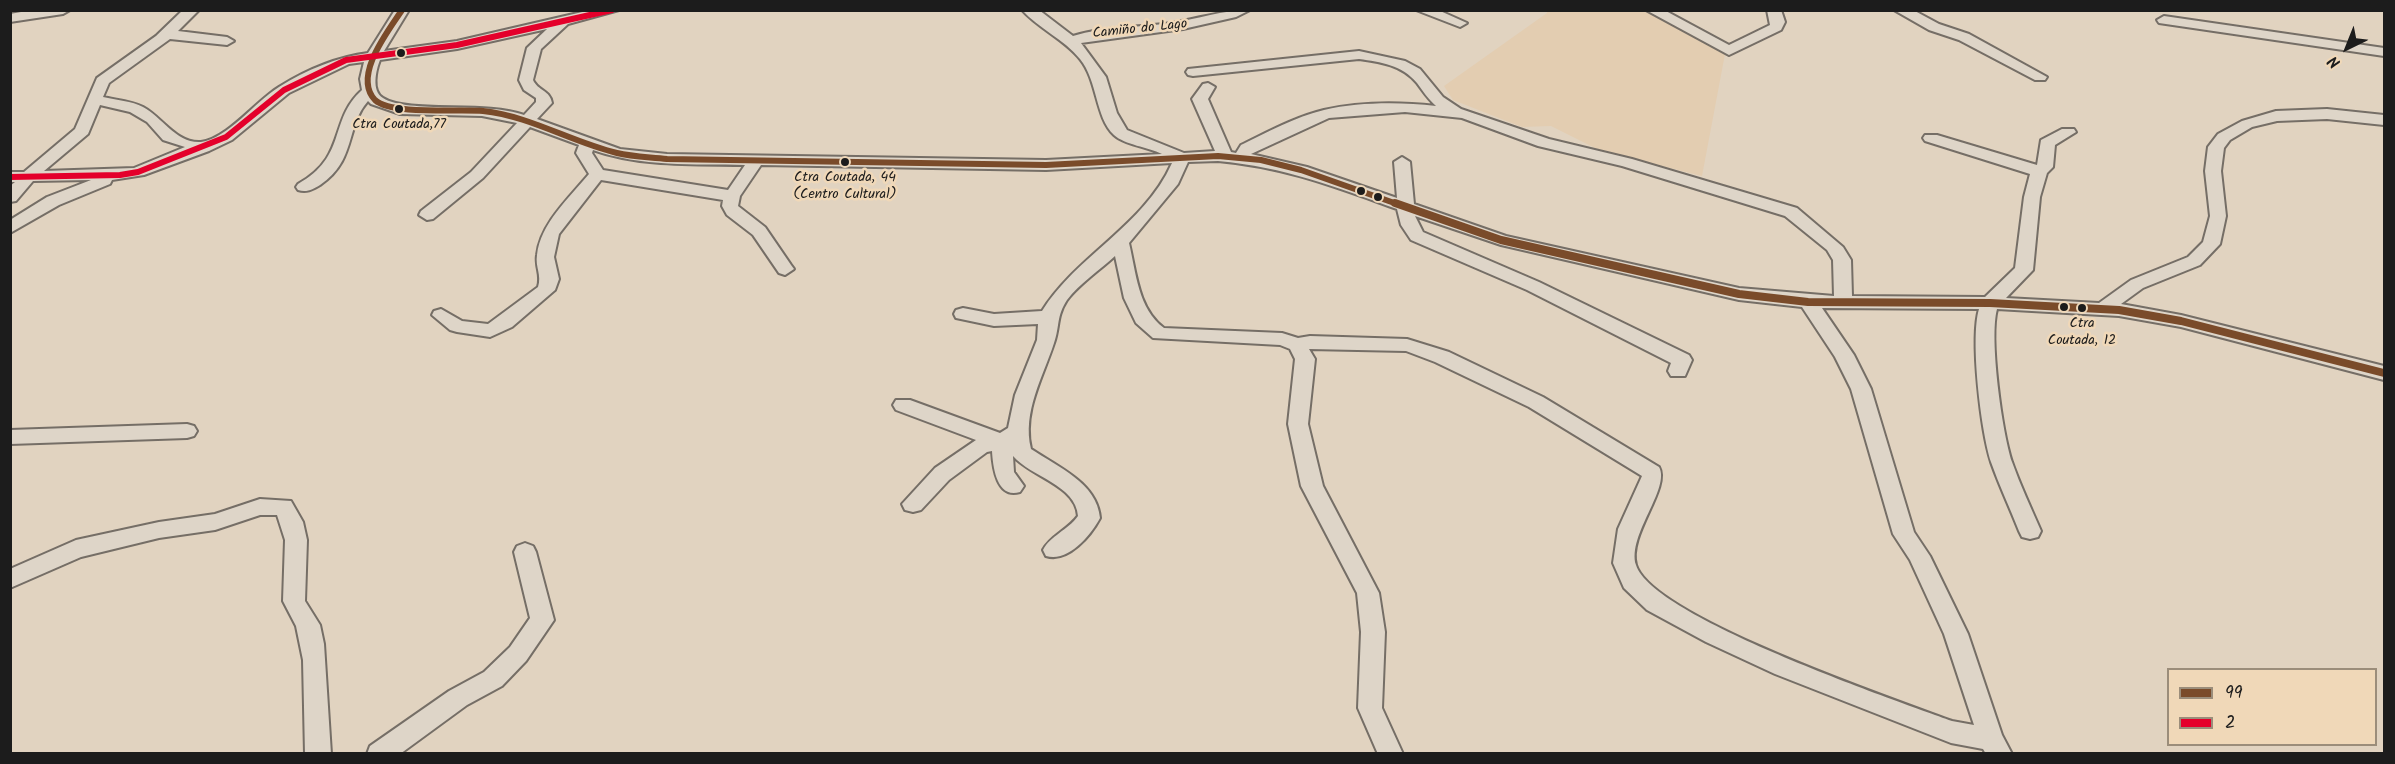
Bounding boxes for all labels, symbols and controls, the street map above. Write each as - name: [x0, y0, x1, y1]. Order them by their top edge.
- street label: Camiño do Lago: [1092, 17, 1188, 43]
- north arrow: [2317, 18, 2377, 78]
- unlabelled marker: [395, 47, 407, 59]
- text: N: [2322, 49, 2347, 74]
- marker: Ctra Coutada,77: [393, 103, 405, 115]
- place label: Ctra Coutada,77: [352, 118, 446, 134]
- marker: Ctra Coutada, 44 (Centro Cultural): [839, 156, 851, 168]
- place label: Ctra Coutada, 44 (Centro Cultural): [793, 171, 897, 204]
- unlabelled marker: [1355, 185, 1367, 197]
- unlabelled marker: [1372, 191, 1384, 203]
- unlabelled marker: [2058, 301, 2070, 313]
- marker: Ctra Coutada, 12: [2076, 302, 2088, 314]
- place label: Ctra Coutada, 12: [2048, 317, 2116, 350]
- legend: [2167, 668, 2377, 746]
- text: 99: [2225, 679, 2243, 708]
- text: 2: [2225, 709, 2235, 738]

